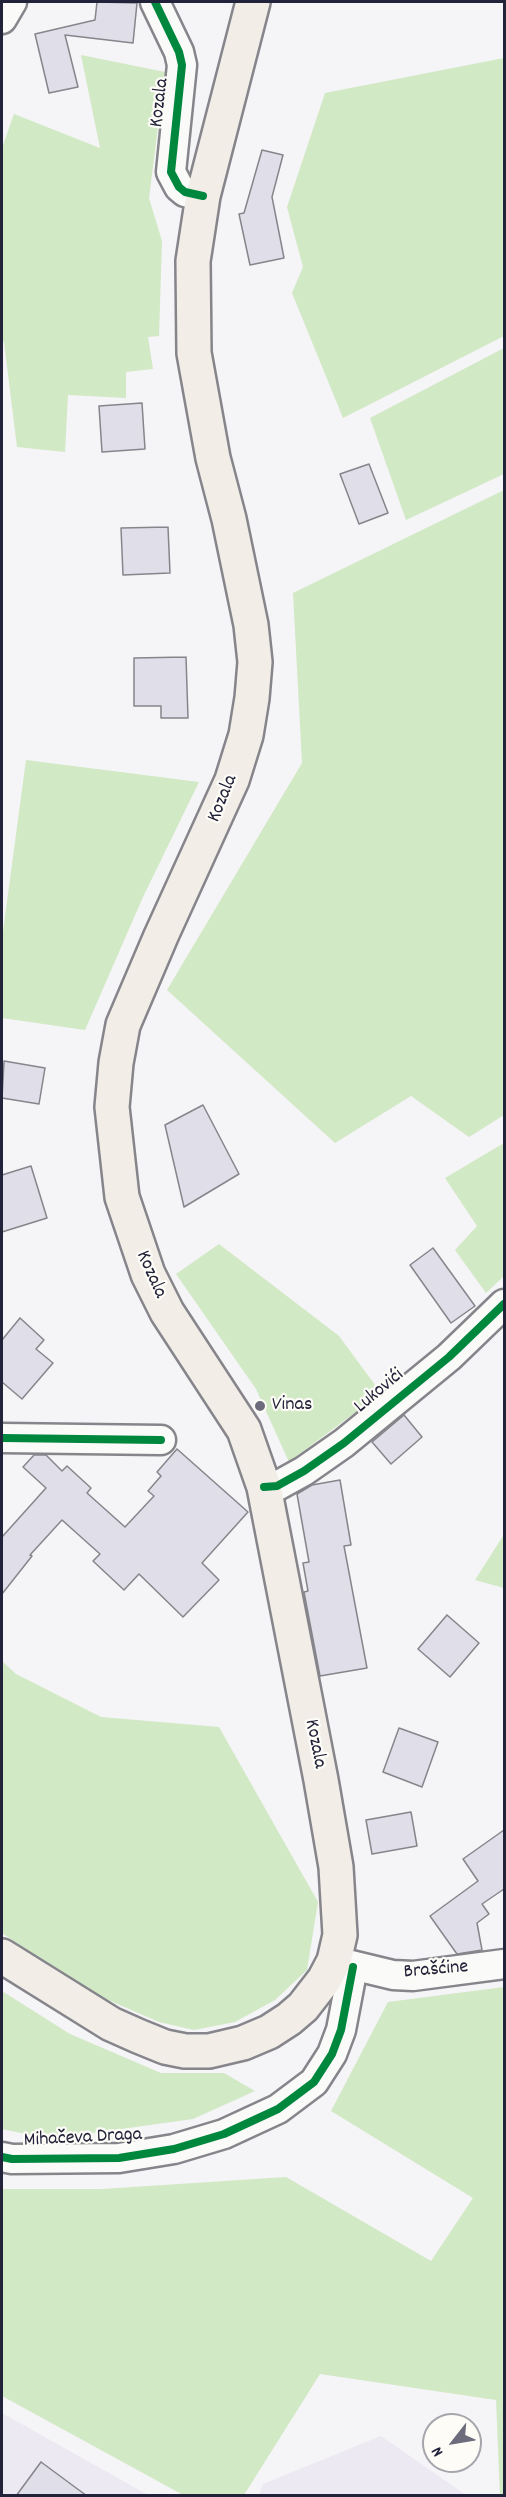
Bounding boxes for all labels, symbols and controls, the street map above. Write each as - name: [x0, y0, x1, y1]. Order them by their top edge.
- street label: Kozala: [146, 77, 176, 129]
- street label: Kozala: [204, 772, 244, 826]
- street label: Kozala: [129, 1248, 171, 1302]
- street label: Lukovići: [350, 1364, 410, 1420]
- place label: Vinas: [272, 1394, 312, 1418]
- marker: Vinas: [253, 1399, 267, 1413]
- street label: Kozala: [298, 1718, 330, 1770]
- street label: Brašćine: [403, 1956, 469, 1986]
- street label: Mihačeva Draga: [23, 2124, 143, 2154]
- north arrow: [422, 2413, 482, 2473]
- text: N: [426, 2442, 450, 2461]

